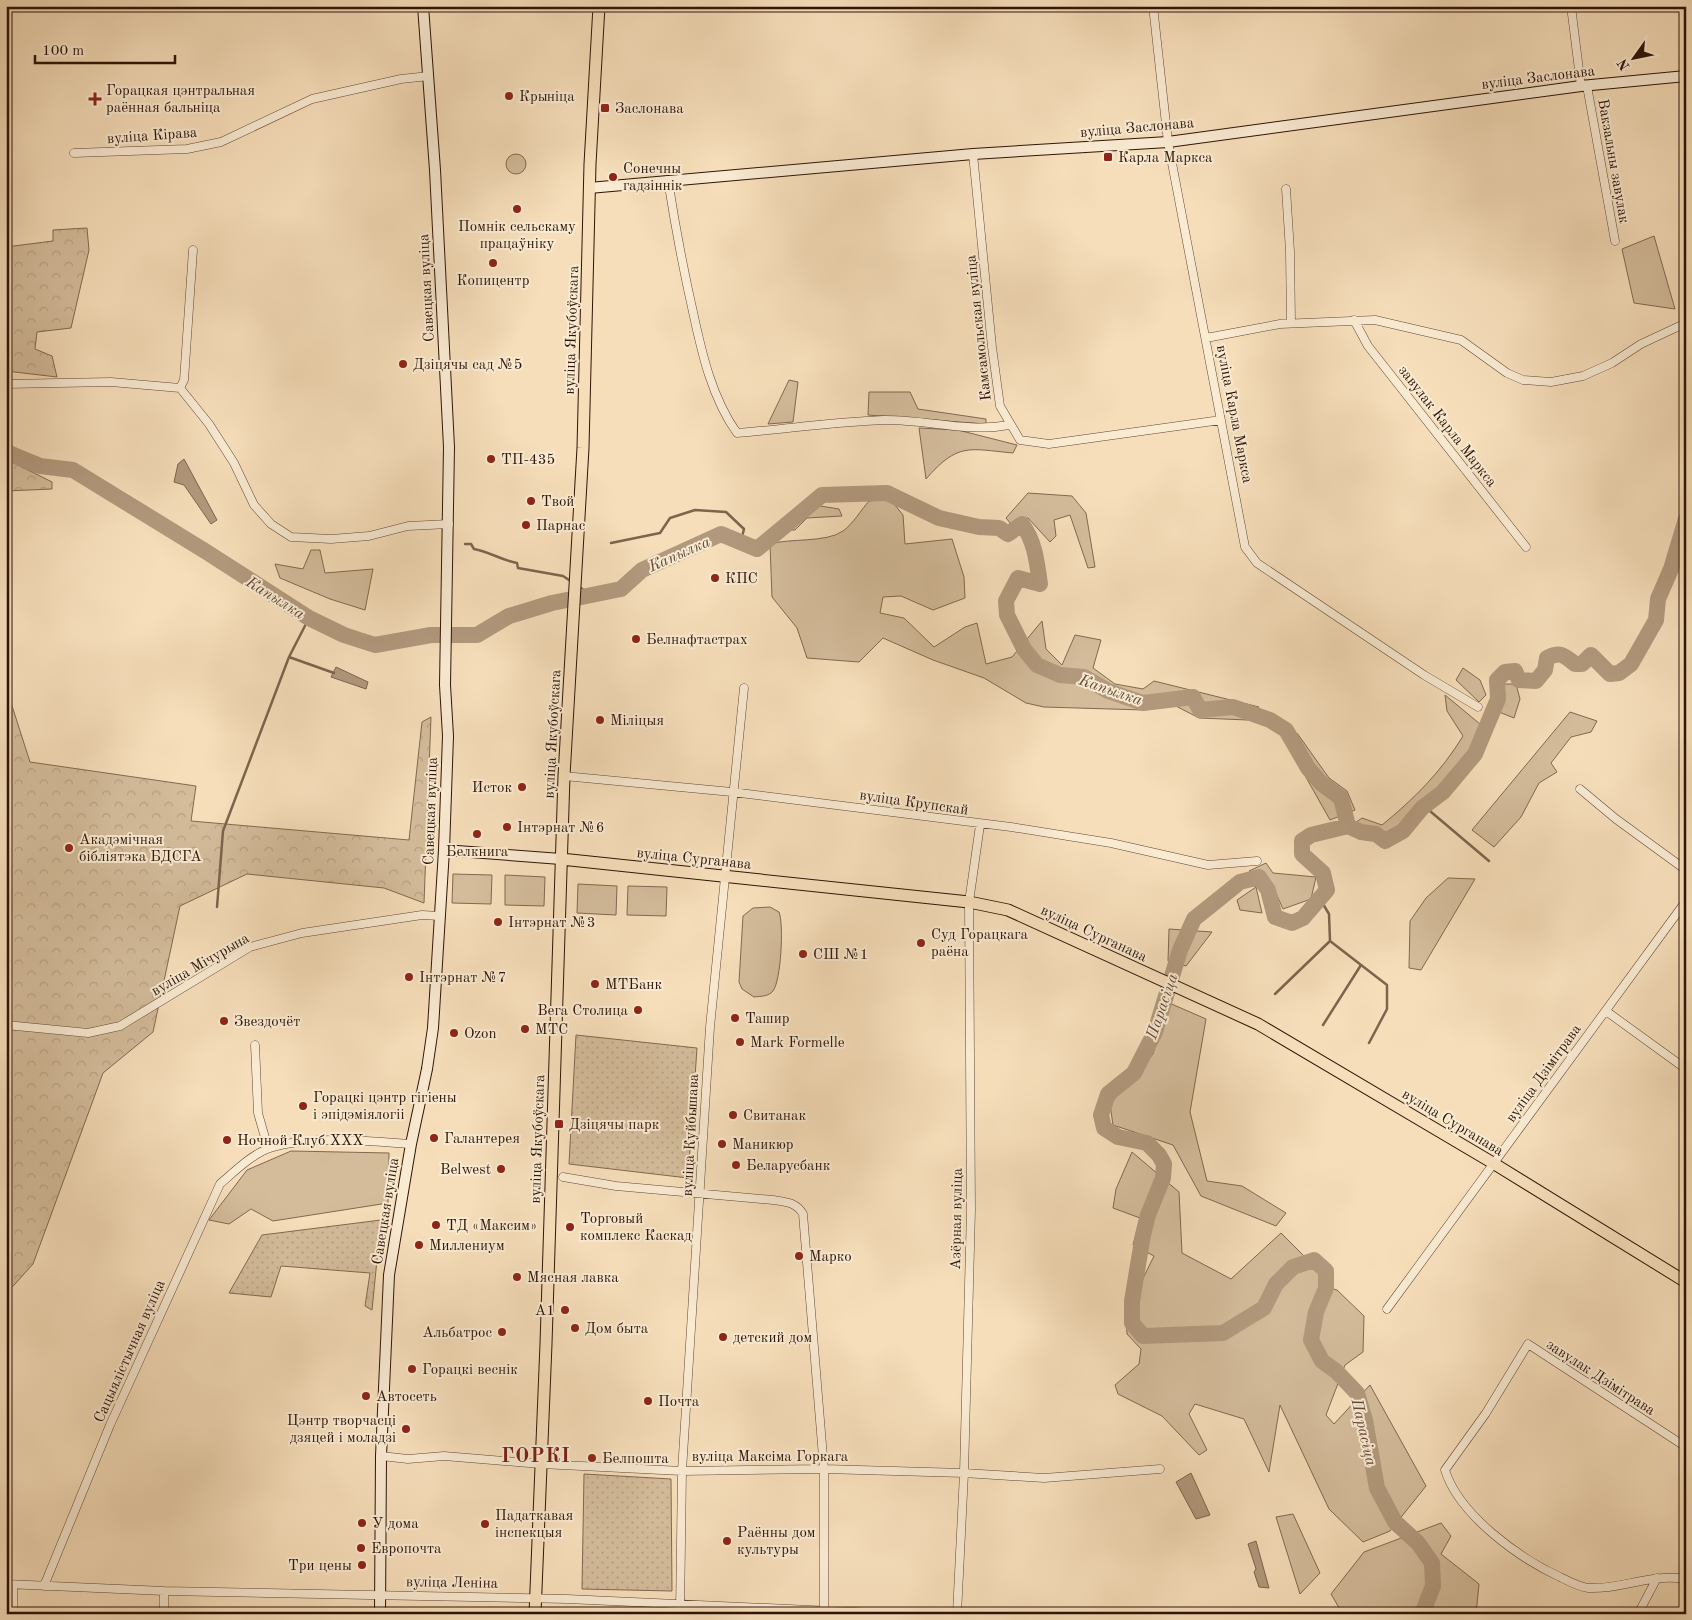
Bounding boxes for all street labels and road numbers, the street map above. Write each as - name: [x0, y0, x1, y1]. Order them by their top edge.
- street label: вуліца Заслонава: [1481, 64, 1596, 93]
- street label: Вакзальны завулак: [1594, 98, 1631, 225]
- street label: вуліца Заслонава: [1080, 116, 1195, 141]
- street label: вуліца Кірава: [106, 126, 198, 147]
- street label: Савецкая вуліца: [417, 233, 438, 342]
- street label: Камсамольская вуліца: [964, 254, 995, 402]
- street label: вуліца Якубоўскага: [563, 265, 582, 395]
- street label: вуліца Карла Маркса: [1213, 344, 1254, 485]
- street label: завулак Карла Маркса: [1395, 363, 1499, 491]
- street label: вуліца Якубоўскага: [543, 669, 564, 799]
- street label: Савецкая вуліца: [422, 756, 441, 865]
- street label: вуліца Крупскай: [858, 788, 969, 819]
- street label: вуліца Сурганава: [636, 846, 753, 873]
- street label: вуліца Сурганава: [1038, 903, 1149, 966]
- street label: вуліца Мічурына: [149, 931, 253, 999]
- street label: вуліца Дзімітрава: [1504, 1022, 1585, 1126]
- street label: вуліца Куйбышава: [681, 1073, 702, 1197]
- street label: вуліца Якубоўскага: [529, 1074, 548, 1204]
- street label: вуліца Сурганава: [1399, 1087, 1506, 1160]
- street label: Савецкая вуліца: [371, 1156, 402, 1266]
- street label: Азёрная вуліца: [949, 1167, 966, 1270]
- street label: Сацыялістычная вуліца: [92, 1277, 169, 1425]
- street label: завулак Дзімітрава: [1543, 1338, 1658, 1419]
- street label: вуліца Максіма Горкага: [692, 1450, 849, 1465]
- street label: вуліца Леніна: [406, 1575, 499, 1592]

